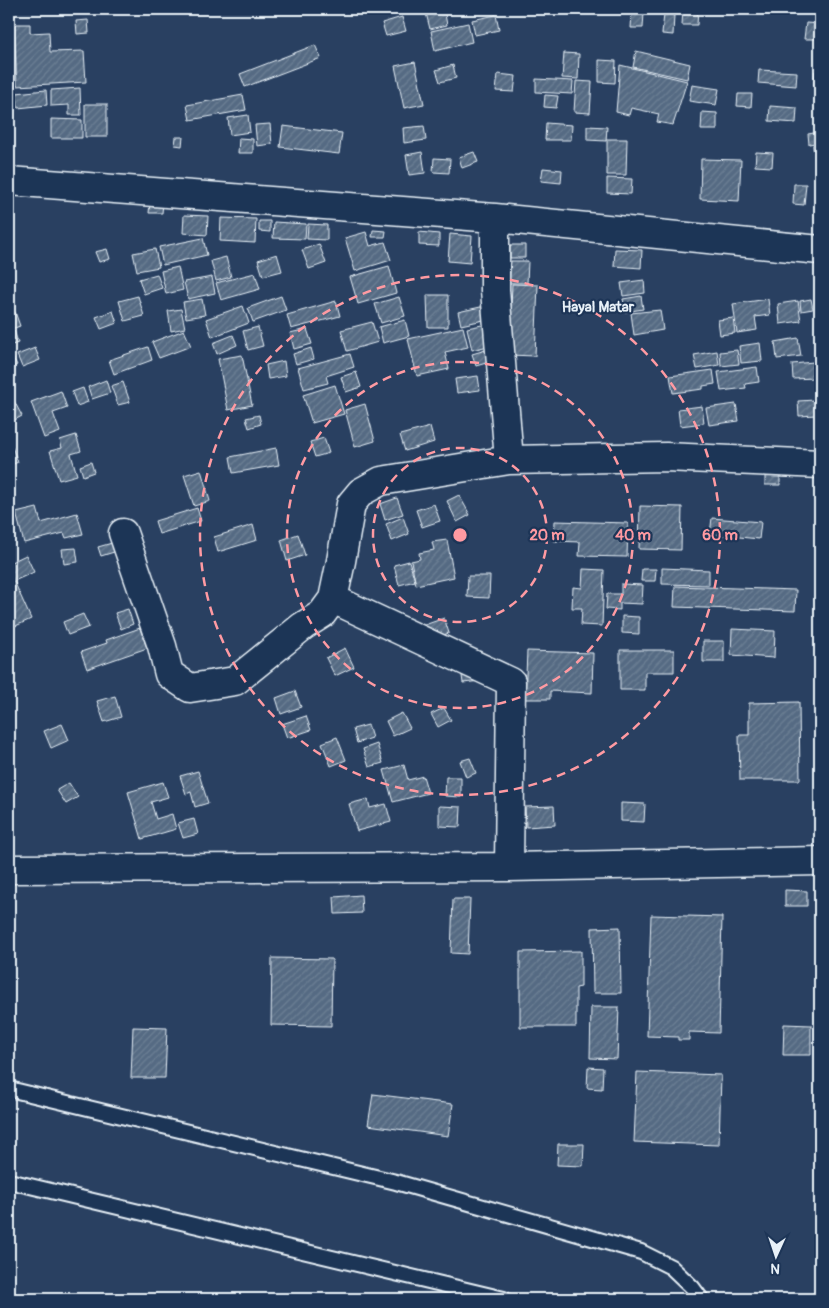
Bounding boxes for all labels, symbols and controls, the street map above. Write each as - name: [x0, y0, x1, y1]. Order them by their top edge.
- district label: Hayal Matar: [562, 298, 635, 317]
- centre of rings: [451, 526, 469, 544]
- text: 20 m: [529, 526, 565, 545]
- text: 40 m: [615, 526, 651, 545]
- text: 60 m: [702, 526, 738, 545]
- north arrow: [752, 1230, 802, 1280]
- text: N: [770, 1260, 781, 1277]

